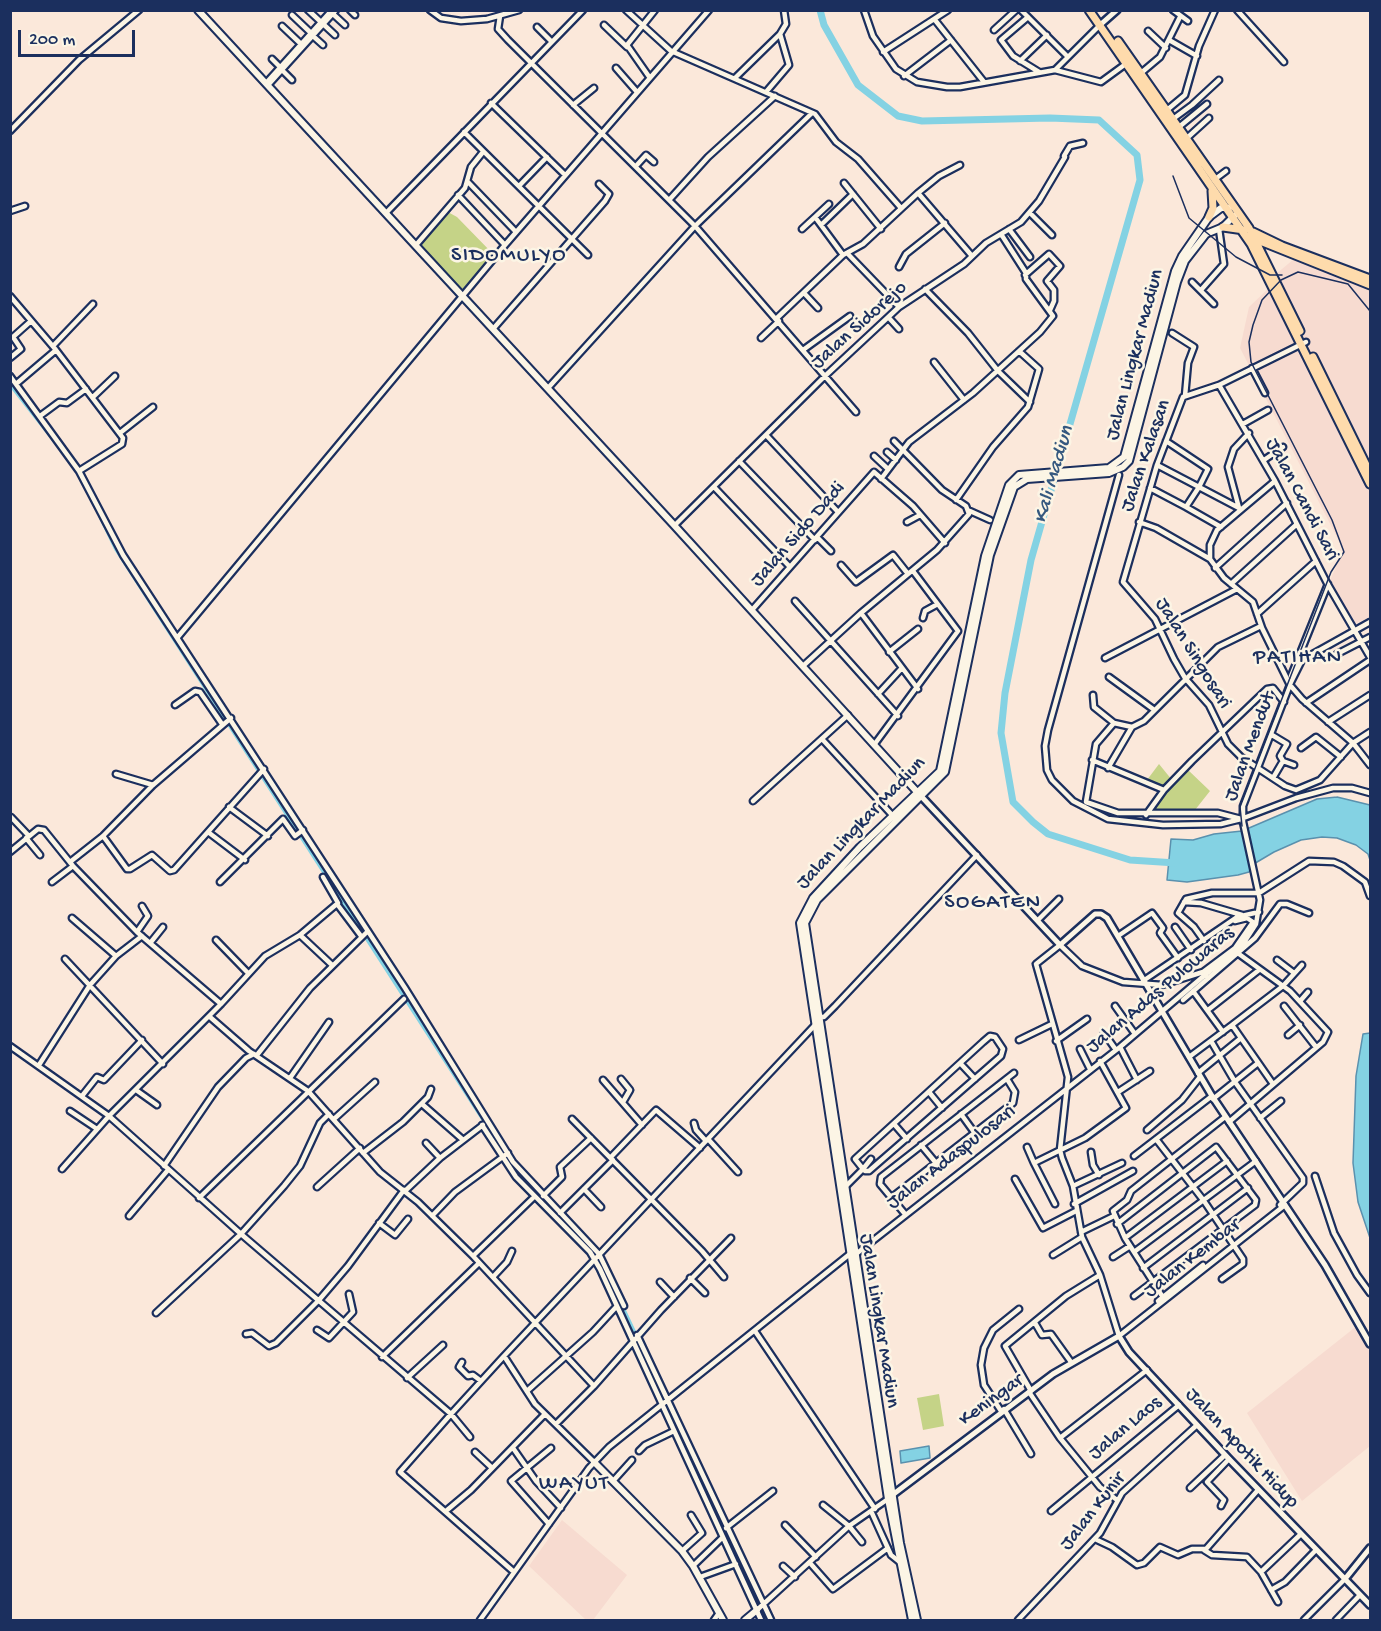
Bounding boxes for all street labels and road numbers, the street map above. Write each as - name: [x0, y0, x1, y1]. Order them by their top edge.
- street label: Jalan Lingkar Madiun: [1102, 267, 1170, 443]
- street label: Jalan Sidorejo: [807, 277, 913, 375]
- street label: Jalan Kalasan: [1117, 397, 1177, 515]
- street label: Jalan Candi Sari: [1259, 435, 1343, 565]
- street label: Jalan Sido Dadi: [747, 477, 851, 593]
- street label: Jalan Singosari: [1148, 594, 1236, 714]
- street label: Jalan Mendut: [1220, 689, 1282, 805]
- street label: Jalan Lingkar Madiun: [792, 752, 932, 896]
- street label: Jalan Adas Pulowaras: [1082, 922, 1240, 1060]
- street label: Jalan Adaspulosari: [883, 1100, 1021, 1216]
- street label: Jalan Kembar: [1140, 1214, 1246, 1304]
- street label: Jalan Lingkar Madiun: [852, 1232, 904, 1410]
- street label: Keningar: [955, 1369, 1029, 1433]
- street label: Jalan Apotik Hidup: [1179, 1384, 1303, 1514]
- street label: Jalan Laos: [1085, 1392, 1167, 1466]
- street label: Jalan Kunir: [1056, 1468, 1132, 1556]

